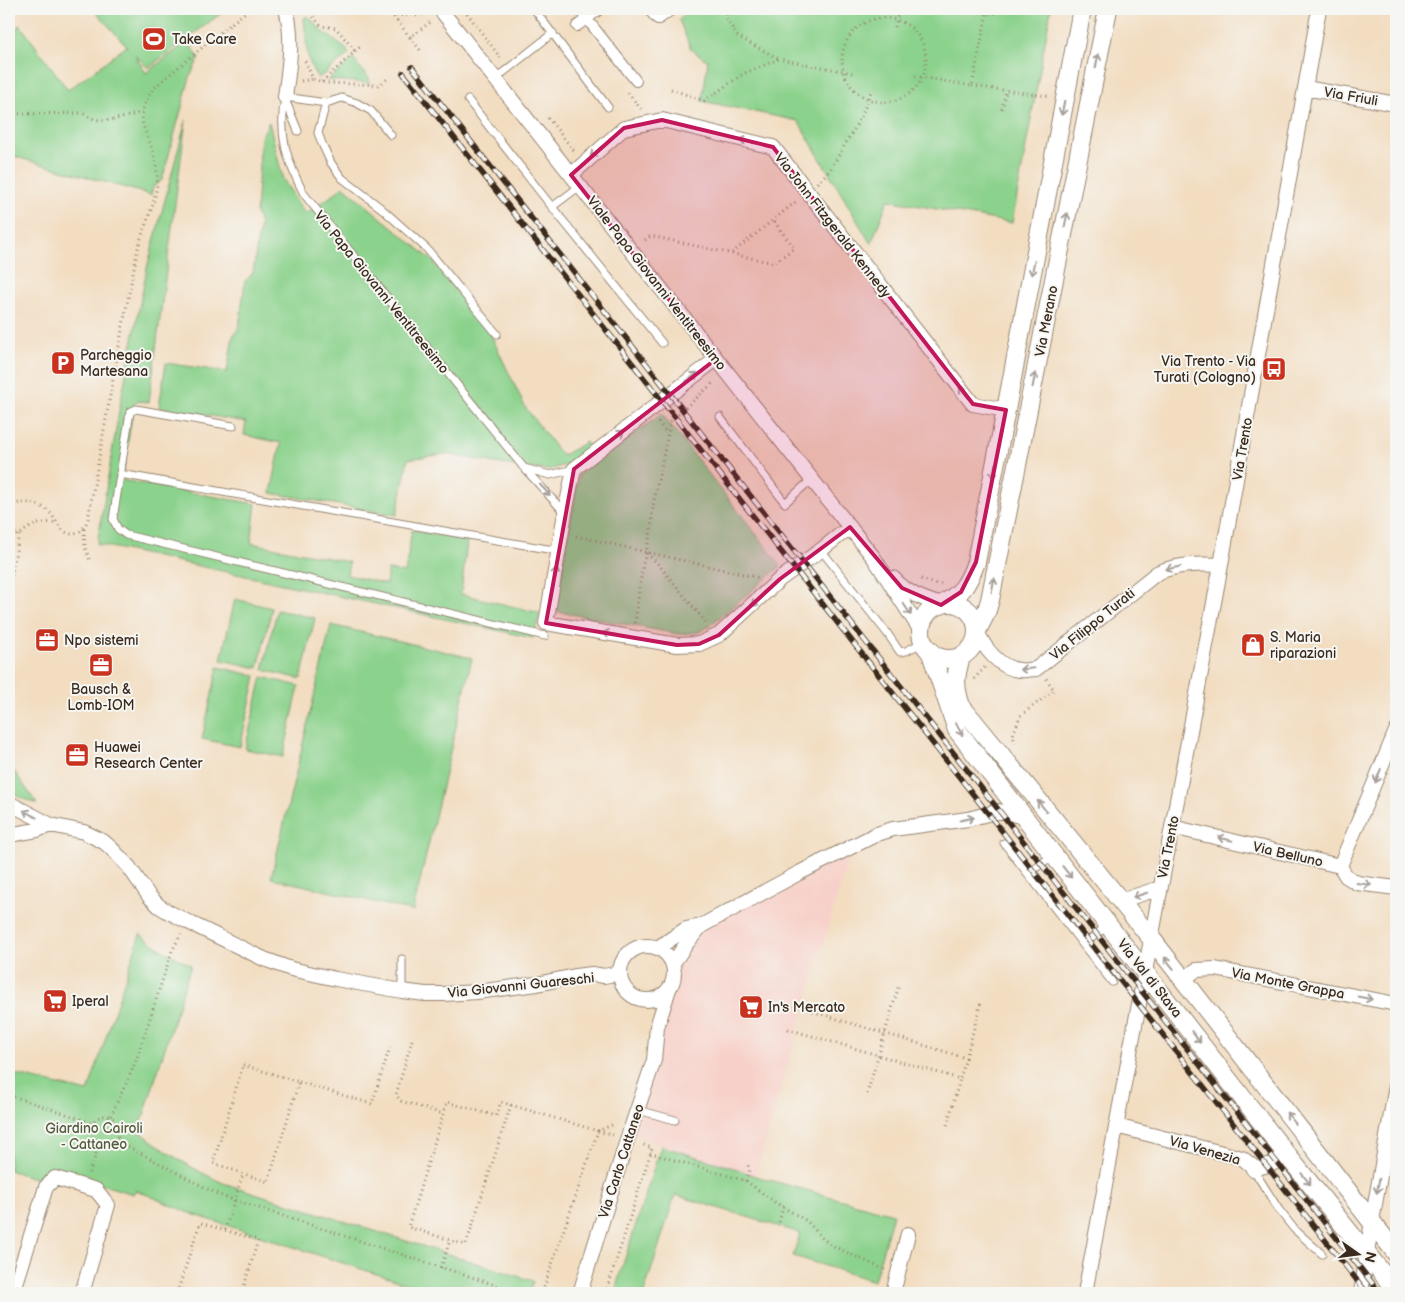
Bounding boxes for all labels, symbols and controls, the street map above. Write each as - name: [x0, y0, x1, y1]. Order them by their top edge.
- sports icon: Take Care: [141, 26, 167, 52]
- place label: Take Care: [172, 31, 237, 48]
- one-way arrow: [1093, 53, 1103, 69]
- street label: Via Friuli: [1323, 83, 1379, 110]
- one-way arrow: [1058, 100, 1068, 116]
- one-way arrow: [739, 136, 755, 145]
- one-way arrow: [590, 146, 603, 158]
- street label: Via John Fitzgerald Kennedy: [771, 149, 895, 302]
- street label: Viale Papa Giovanni Ventitreesimo: [583, 193, 730, 374]
- street label: Via Papa Giovanni Ventitreesimo: [311, 207, 453, 377]
- one-way arrow: [1061, 213, 1071, 229]
- one-way arrow: [1028, 259, 1037, 275]
- street label: Via Merano: [1031, 284, 1062, 358]
- place label: Parcheggio Martesana: [80, 347, 152, 380]
- parking icon: Parcheggio Martesana: [50, 350, 76, 376]
- place label: Via Trento - Via Turati (Cologno): [1154, 353, 1256, 386]
- bus stop icon: Via Trento - Via Turati (Cologno): [1261, 356, 1287, 382]
- one-way arrow: [685, 371, 698, 382]
- one-way arrow: [1030, 372, 1039, 388]
- one-way arrow: [958, 386, 969, 399]
- street label: Via Trento: [1229, 416, 1256, 482]
- one-way arrow: [611, 430, 624, 441]
- one-way arrow: [989, 463, 998, 479]
- one-way arrow: [539, 484, 550, 497]
- one-way arrow: [1165, 563, 1181, 573]
- one-way arrow: [550, 567, 560, 583]
- one-way arrow: [989, 578, 999, 594]
- street label: Via Filippo Turati: [1046, 585, 1138, 664]
- one-way arrow: [750, 595, 763, 607]
- one-way arrow: [902, 602, 913, 616]
- office icon: Npo sistemi: [34, 627, 60, 653]
- one-way arrow: [602, 628, 618, 638]
- place label: S. Maria riparazioni: [1270, 629, 1336, 662]
- place label: Npo sistemi: [64, 632, 139, 649]
- shop icon: S. Maria riparazioni: [1240, 632, 1266, 658]
- office icon: Bausch & Lomb-IOM: [88, 652, 114, 678]
- one-way arrow: [1020, 665, 1036, 674]
- place label: Bausch & Lomb-IOM: [67, 681, 135, 714]
- one-way arrow: [954, 721, 964, 735]
- place label: Huawei Research Center: [94, 739, 203, 772]
- office icon: Huawei Research Center: [64, 742, 90, 768]
- one-way arrow: [1372, 768, 1382, 783]
- one-way arrow: [1036, 800, 1047, 813]
- one-way arrow: [23, 809, 38, 818]
- one-way arrow: [959, 814, 975, 823]
- street label: Via Trento: [1154, 814, 1183, 880]
- one-way arrow: [1217, 834, 1233, 843]
- street label: Via Belluno: [1251, 838, 1325, 871]
- one-way arrow: [1062, 865, 1072, 879]
- one-way arrow: [1356, 879, 1372, 889]
- one-way arrow: [1132, 890, 1148, 900]
- street label: Via Val di Stava: [1114, 936, 1186, 1021]
- one-way arrow: [1164, 956, 1175, 969]
- street label: Via Monte Grappa: [1230, 964, 1346, 1003]
- street label: Via Giovanni Guareschi: [447, 969, 595, 1002]
- supermarket icon: Iperal: [42, 988, 68, 1014]
- place label: Iperal: [72, 993, 109, 1010]
- supermarket icon: In's Mercato: [738, 994, 764, 1020]
- one-way arrow: [1357, 994, 1373, 1003]
- place label: In's Mercato: [768, 999, 845, 1016]
- one-way arrow: [1190, 1030, 1201, 1043]
- street label: Via Carlo Cattaneo: [595, 1102, 648, 1221]
- one-way arrow: [1286, 1111, 1296, 1125]
- park label: Giardino Cairoli - Cattaneo: [45, 1120, 143, 1153]
- street label: Via Venezia: [1167, 1132, 1242, 1169]
- one-way arrow: [1301, 1172, 1312, 1185]
- one-way arrow: [1373, 1177, 1383, 1193]
- north arrow: [1332, 1230, 1382, 1280]
- text: N: [1361, 1250, 1380, 1264]

